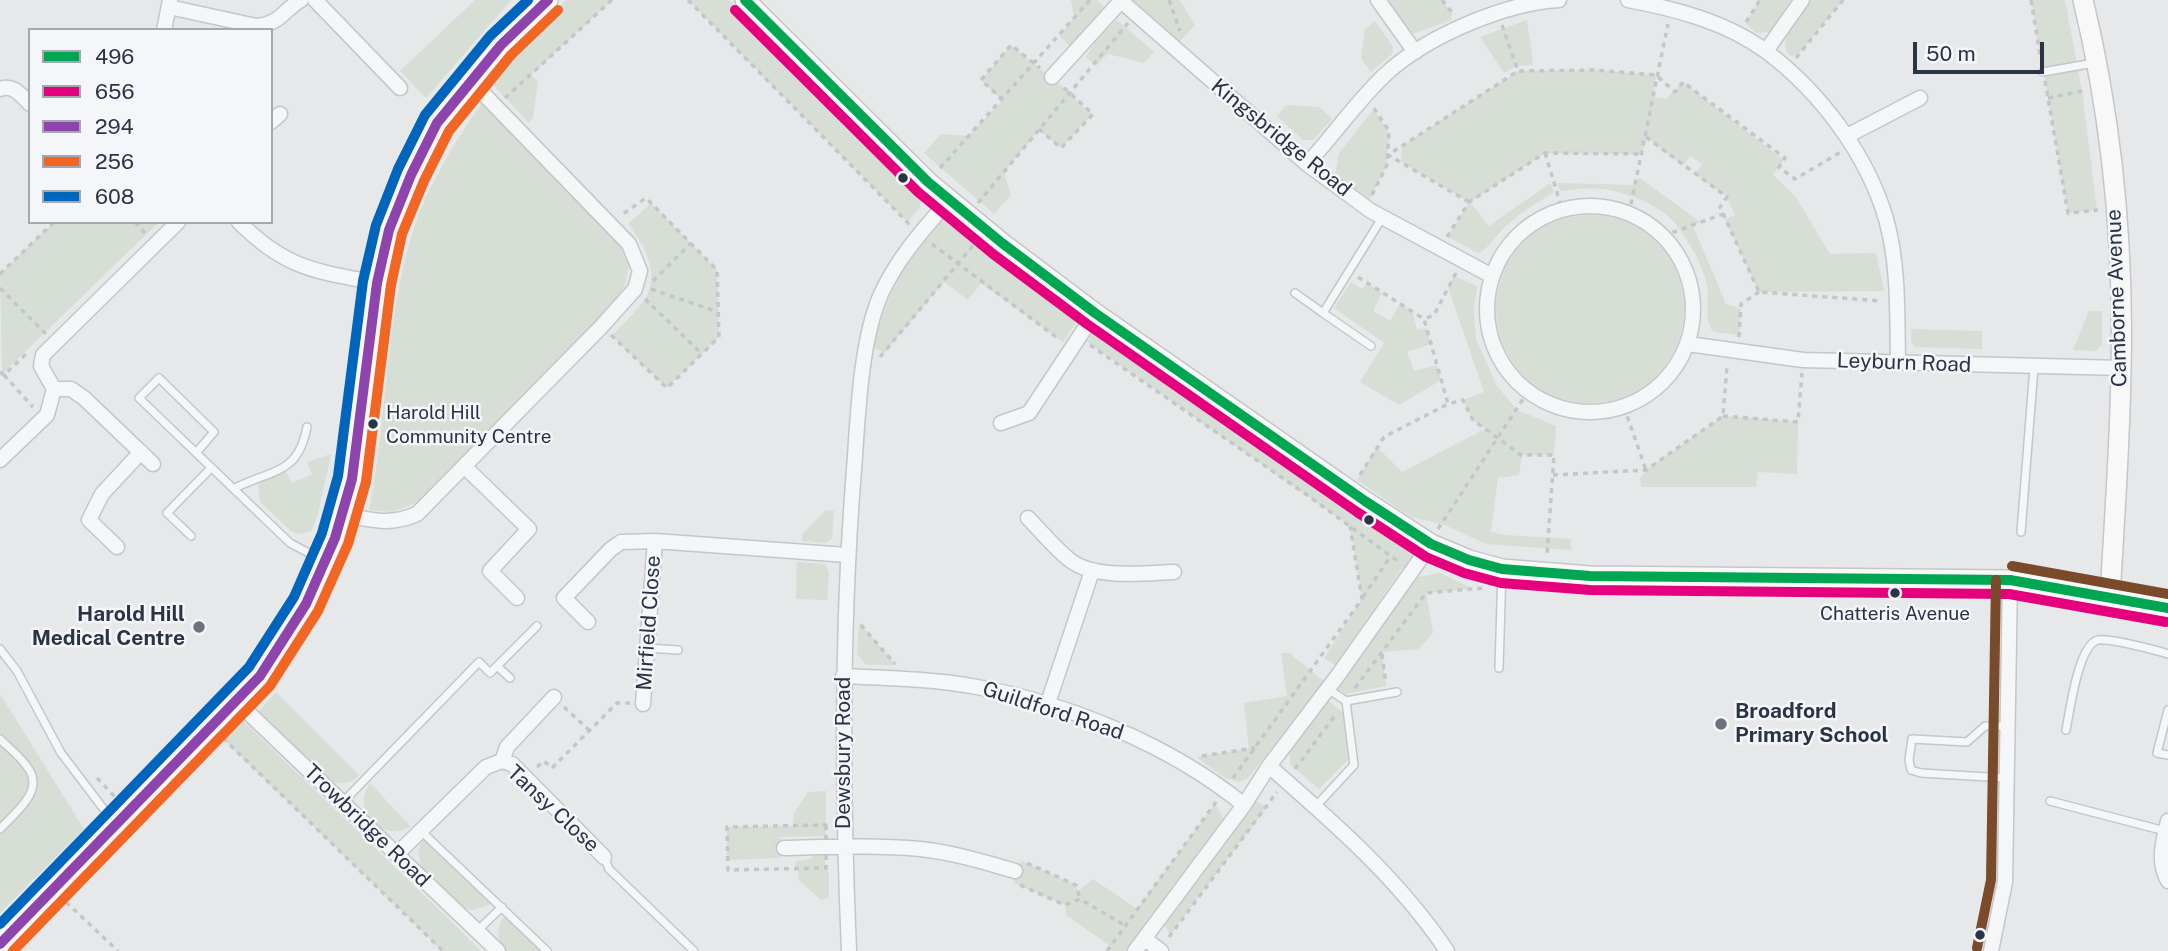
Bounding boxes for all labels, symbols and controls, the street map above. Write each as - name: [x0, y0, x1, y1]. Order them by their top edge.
- legend: [28, 28, 273, 224]
- scale bar: [1916, 28, 2047, 72]
- text: 50 m: [1926, 41, 1976, 66]
- text: 496: [95, 44, 134, 69]
- street label: Kingsbridge Road: [1206, 74, 1356, 202]
- text: 656: [95, 79, 135, 104]
- text: 294: [95, 114, 134, 139]
- text: 256: [95, 149, 134, 174]
- unlabelled marker: [896, 171, 910, 185]
- text: 608: [95, 184, 134, 209]
- street label: Camborne Avenue: [2101, 209, 2133, 387]
- street label: Leyburn Road: [1836, 348, 1972, 378]
- place label: Harold Hill Community Centre: [386, 402, 551, 446]
- marker: Harold Hill Community Centre: [366, 417, 380, 431]
- unlabelled marker: [1362, 513, 1376, 527]
- street label: Mirfield Close: [632, 555, 666, 691]
- marker: Chatteris Avenue: [1888, 586, 1902, 600]
- place label: Harold Hill Medical Centre: [32, 602, 185, 652]
- place label: Chatteris Avenue: [1820, 603, 1970, 625]
- marker: Harold Hill Medical Centre: [191, 619, 207, 635]
- street label: Guildford Road: [979, 676, 1127, 746]
- street label: Dewsbury Road: [831, 677, 857, 829]
- place label: Broadford Primary School: [1735, 699, 1888, 749]
- marker: Broadford Primary School: [1713, 716, 1729, 732]
- street label: Trowbridge Road: [299, 759, 435, 893]
- street label: Tansy Close: [502, 760, 604, 858]
- unlabelled marker: [1973, 928, 1987, 942]

